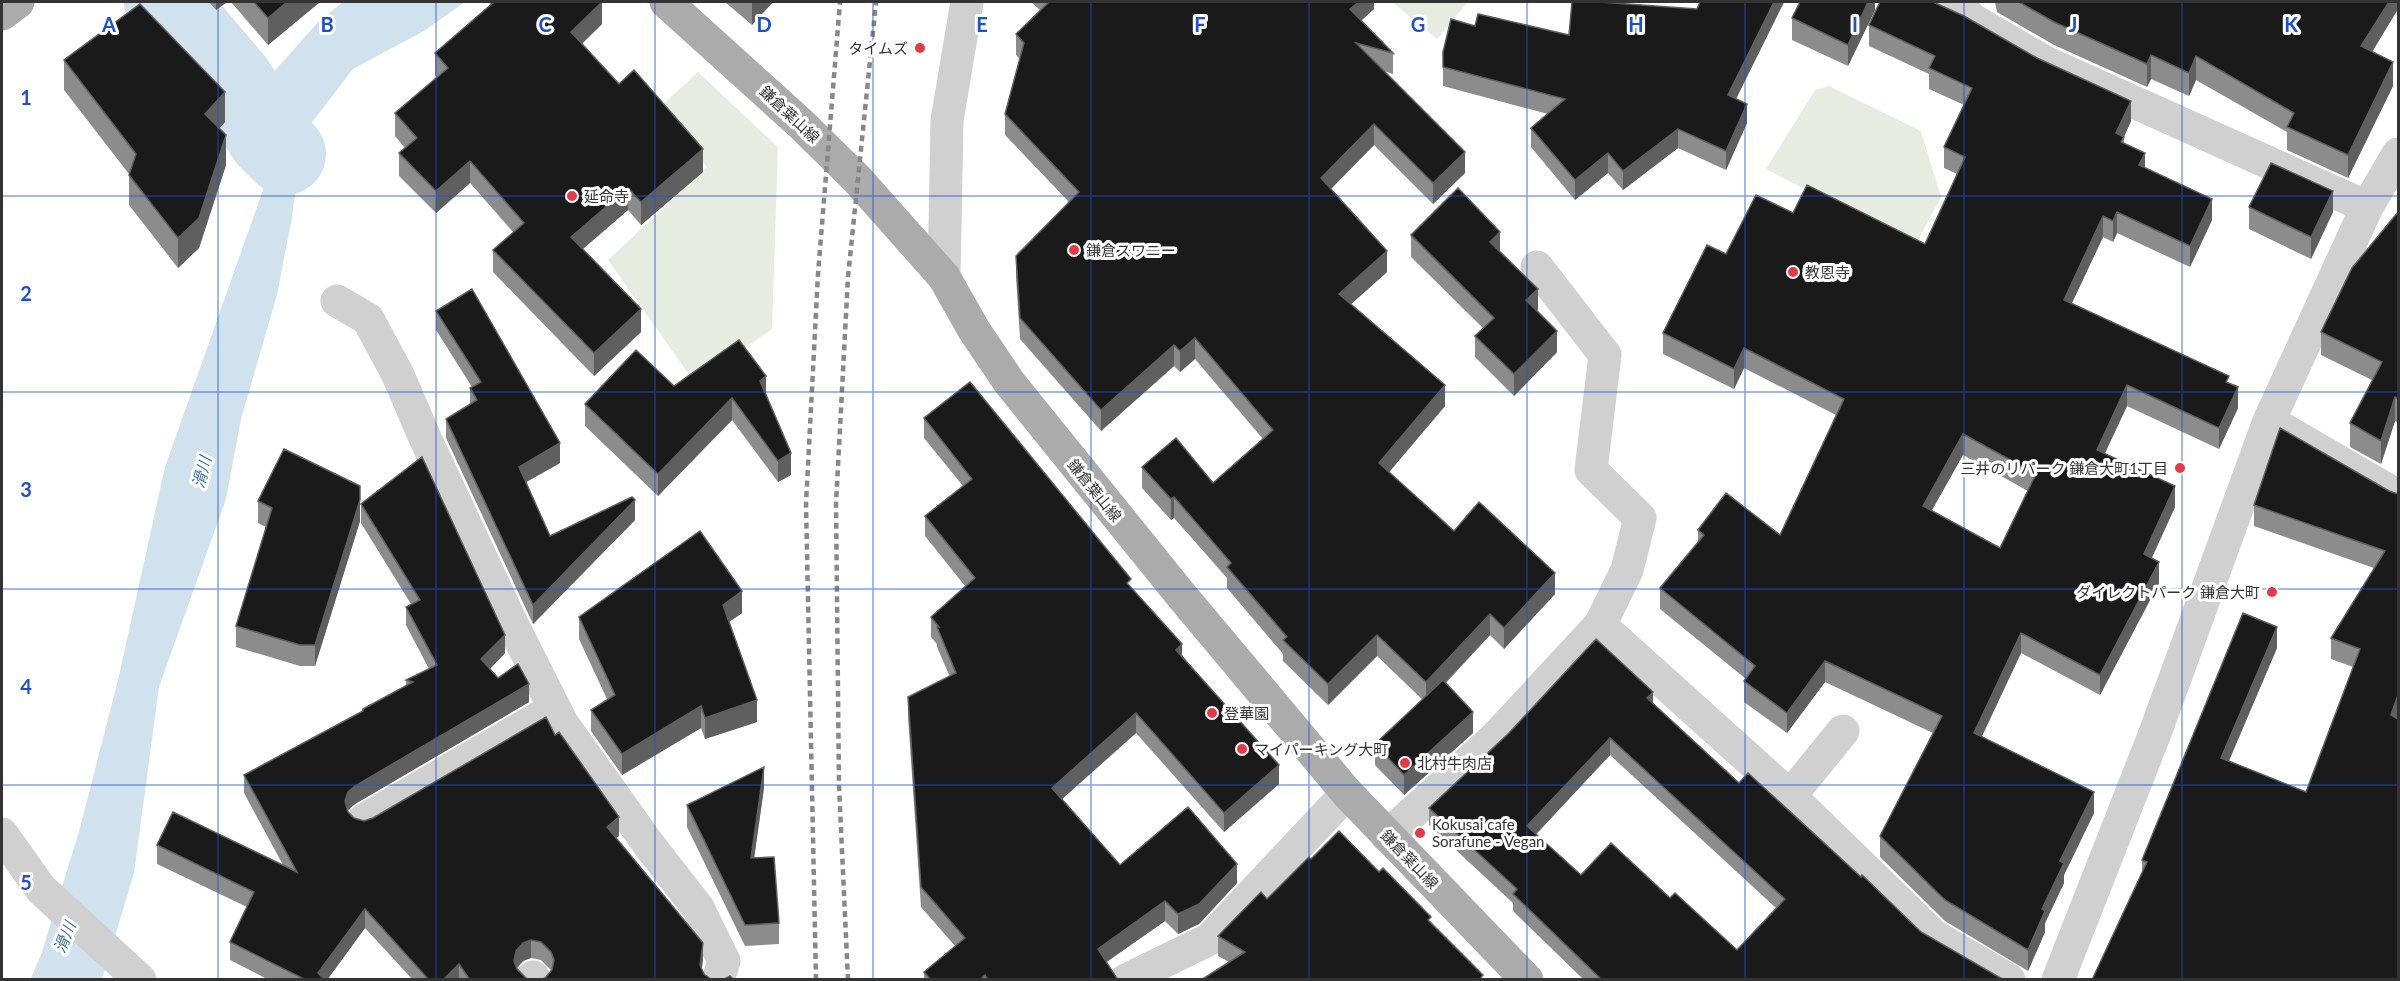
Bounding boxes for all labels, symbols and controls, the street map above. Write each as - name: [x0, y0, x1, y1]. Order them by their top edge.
- text: A: [101, 12, 116, 36]
- text: B: [320, 12, 334, 36]
- text: C: [538, 12, 552, 36]
- text: D: [756, 12, 772, 36]
- text: E: [976, 12, 988, 36]
- text: F: [1194, 12, 1206, 36]
- text: G: [1411, 12, 1425, 36]
- text: H: [1628, 12, 1644, 36]
- text: I: [1852, 12, 1858, 36]
- text: J: [2069, 12, 2077, 36]
- text: K: [2284, 12, 2298, 36]
- place label: タイムズ: [848, 39, 908, 57]
- marker: タイムズ: [913, 41, 927, 55]
- street label: 鎌倉葉山線: [756, 82, 824, 146]
- text: 1: [20, 85, 32, 109]
- place label: 延命寺: [584, 187, 629, 205]
- marker: 延命寺: [565, 189, 579, 203]
- place label: 鎌倉スワニー: [1086, 241, 1176, 259]
- marker: 鎌倉スワニー: [1067, 243, 1081, 257]
- place label: 教恩寺: [1805, 263, 1850, 281]
- marker: 教恩寺: [1786, 265, 1800, 279]
- text: 2: [20, 281, 32, 305]
- water label: 滑川: [188, 452, 215, 490]
- street label: 鎌倉葉山線: [1064, 455, 1126, 525]
- place label: 三井のリパーク 鎌倉大町1丁目: [1960, 459, 2168, 477]
- marker: 三井のリパーク 鎌倉大町1丁目: [2173, 461, 2187, 475]
- text: 3: [20, 477, 32, 501]
- place label: ダイレクトパーク 鎌倉大町: [2076, 583, 2260, 601]
- marker: ダイレクトパーク 鎌倉大町: [2265, 585, 2279, 599]
- text: 4: [20, 674, 32, 698]
- place label: 登華園: [1224, 704, 1269, 722]
- marker: 登華園: [1205, 706, 1219, 720]
- place label: マイパーキング大町: [1254, 740, 1388, 758]
- marker: マイパーキング大町: [1235, 742, 1249, 756]
- place label: 北村牛肉店: [1417, 754, 1492, 772]
- marker: 北村牛肉店: [1398, 756, 1412, 770]
- place label: Kokusai cafe Sorafune - Vegan: [1432, 815, 1544, 850]
- street label: 鎌倉葉山線: [1377, 826, 1443, 892]
- marker: Kokusai cafe Sorafune - Vegan: [1413, 826, 1427, 840]
- text: 5: [20, 870, 32, 894]
- water label: 滑川: [49, 917, 80, 955]

